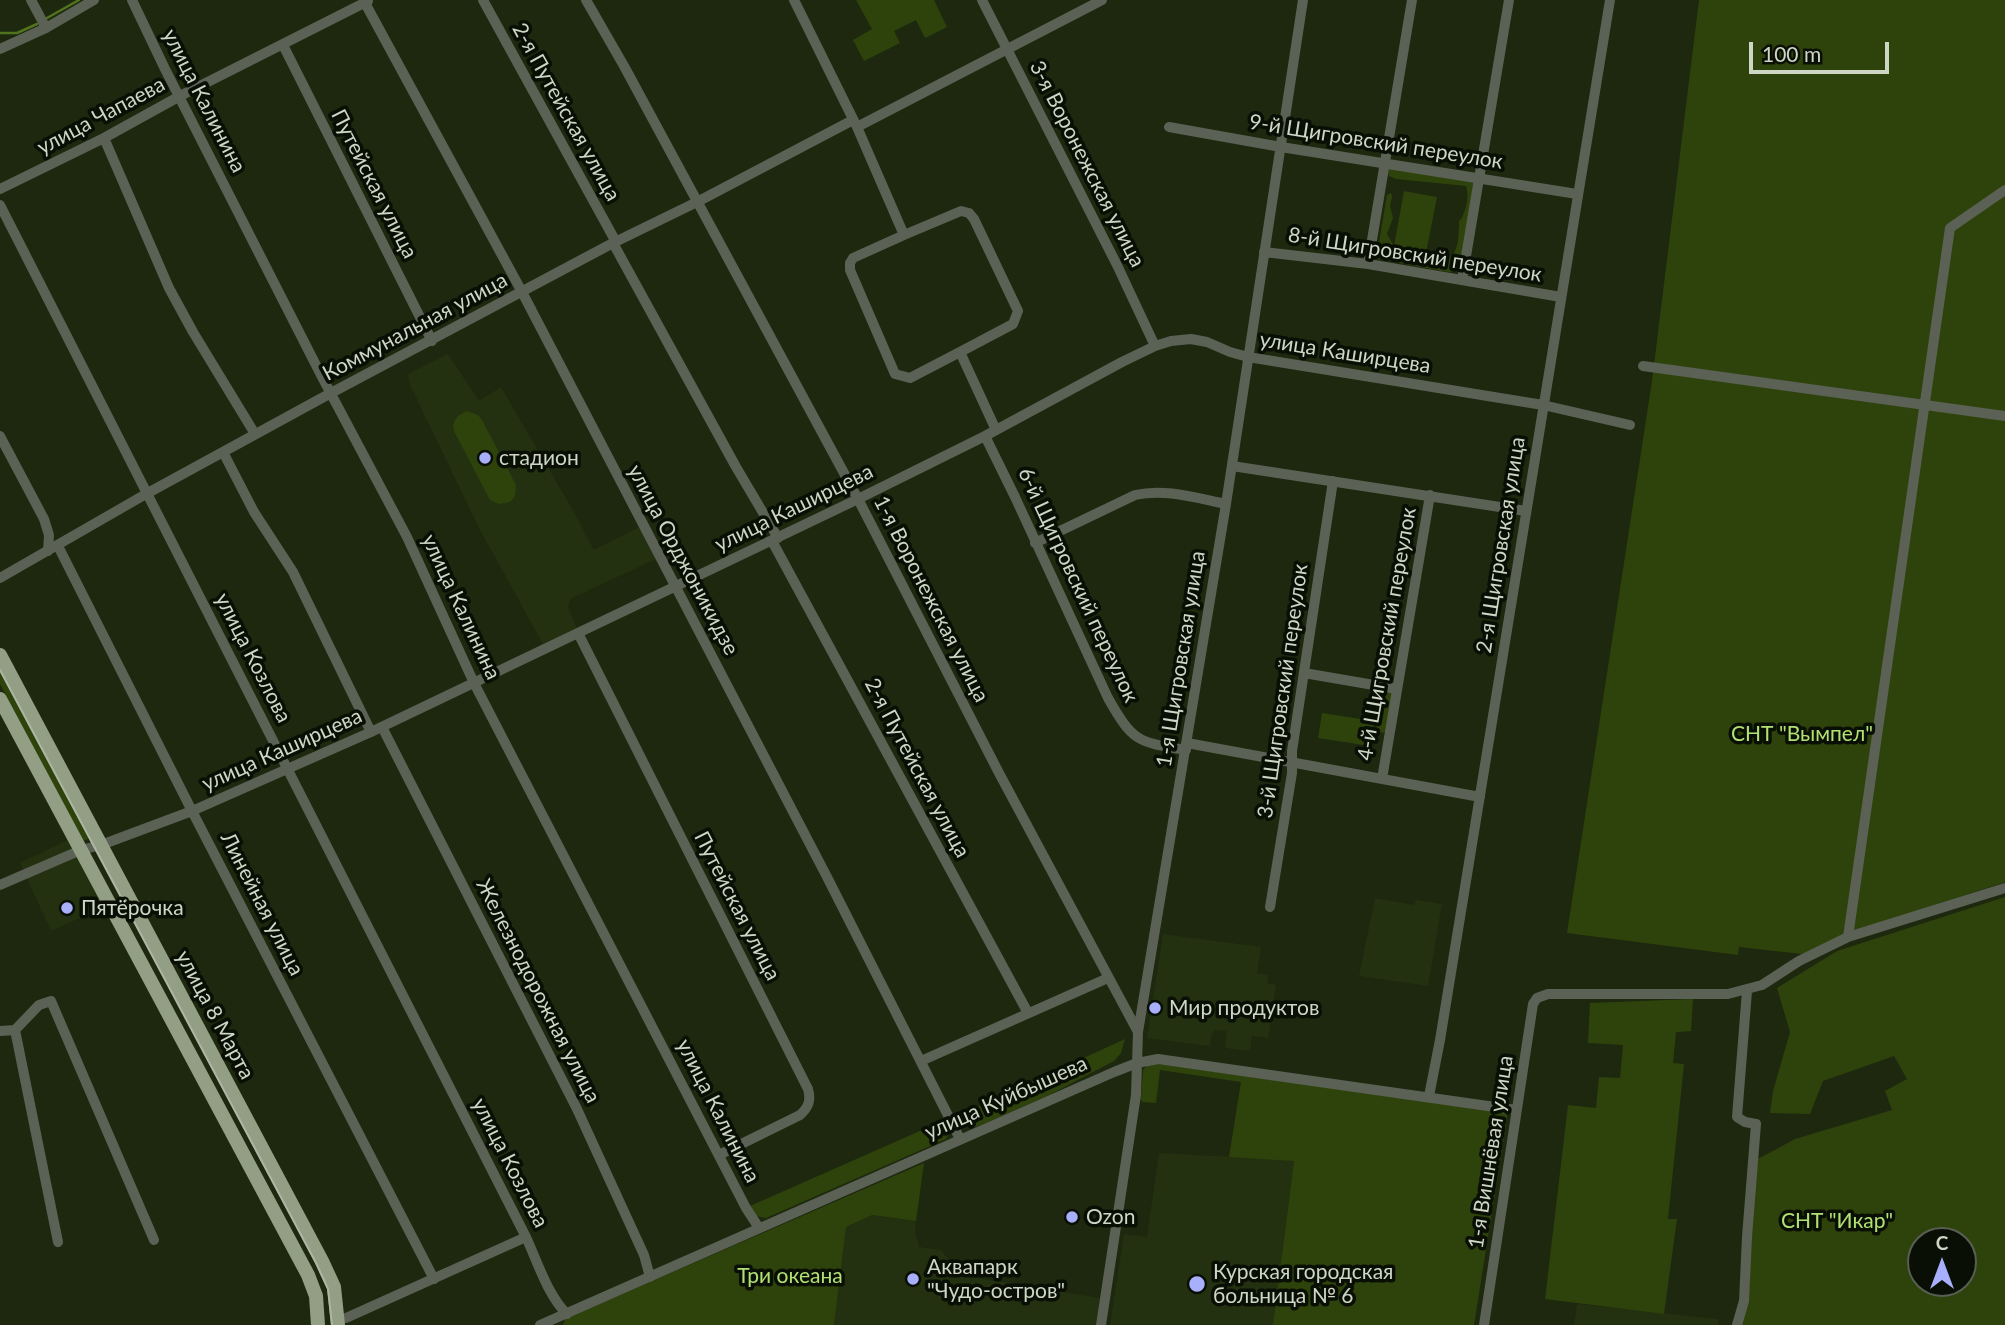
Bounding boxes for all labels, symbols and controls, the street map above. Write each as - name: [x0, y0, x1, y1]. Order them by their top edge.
- street label: 2-я Путейская улица: [507, 19, 625, 205]
- street label: улица Калинина: [157, 25, 251, 177]
- scale bar: [1753, 28, 1893, 72]
- text: 100 m: [1762, 41, 1821, 66]
- street label: 3-я Воронежская улица: [1024, 57, 1150, 271]
- street label: улица Чапаева: [33, 72, 169, 160]
- street label: Путейская улица: [326, 105, 422, 263]
- street label: 9-й Щигровский переулок: [1247, 109, 1505, 175]
- street label: 8-й Щигровский переулок: [1286, 222, 1544, 288]
- street label: Коммунальная улица: [318, 268, 512, 386]
- street label: улица Каширцева: [1258, 327, 1432, 379]
- street label: 2-я Щигровская улица: [1471, 435, 1531, 655]
- place label: стадион: [499, 445, 579, 471]
- marker: стадион: [477, 450, 493, 466]
- street label: улица Каширцева: [711, 459, 877, 557]
- street label: улица Орджоникидзе: [622, 460, 744, 660]
- street label: 6-й Щигровский переулок: [1012, 463, 1144, 707]
- street label: 1-я Воронежская улица: [868, 492, 994, 706]
- street label: 4-й Щигровский переулок: [1352, 506, 1422, 762]
- street label: улица Калинина: [416, 530, 506, 684]
- street label: 1-я Щигровская улица: [1151, 549, 1211, 769]
- street label: 3-й Щигровский переулок: [1253, 562, 1313, 820]
- street label: улица Козлова: [209, 589, 297, 727]
- street label: 2-я Путейская улица: [859, 674, 975, 862]
- street label: улица Каширцева: [198, 703, 366, 797]
- park label: СНТ "Вымпел": [1731, 721, 1873, 747]
- street label: Путейская улица: [689, 827, 785, 985]
- street label: Линейная улица: [215, 828, 309, 980]
- street label: Железнодорожная улица: [470, 875, 606, 1107]
- place label: Пятёрочка: [81, 895, 184, 921]
- marker: Пятёрочка: [59, 900, 75, 916]
- street label: улица 8 Марта: [170, 946, 260, 1084]
- place label: Мир продуктов: [1169, 995, 1319, 1021]
- marker: Мир продуктов: [1147, 1000, 1163, 1016]
- street label: улица Калинина: [671, 1035, 765, 1187]
- street label: улица Куйбышева: [921, 1051, 1091, 1145]
- street label: 1-я Вишнёвая улица: [1463, 1054, 1519, 1250]
- street label: улица Козлова: [466, 1094, 554, 1232]
- place label: Ozon: [1086, 1204, 1135, 1230]
- park label: СНТ "Икар": [1781, 1208, 1893, 1234]
- marker: Ozon: [1064, 1209, 1080, 1225]
- north arrow: [1907, 1227, 1977, 1297]
- text: С: [1936, 1231, 1948, 1254]
- place label: Аквапарк "Чудо-остров": [927, 1254, 1065, 1304]
- place label: Курская городская больница № 6: [1213, 1259, 1393, 1309]
- park label: Три океана: [737, 1263, 843, 1289]
- marker: Аквапарк "Чудо-остров": [905, 1271, 921, 1287]
- marker: Курская городская больница № 6: [1187, 1274, 1207, 1294]

